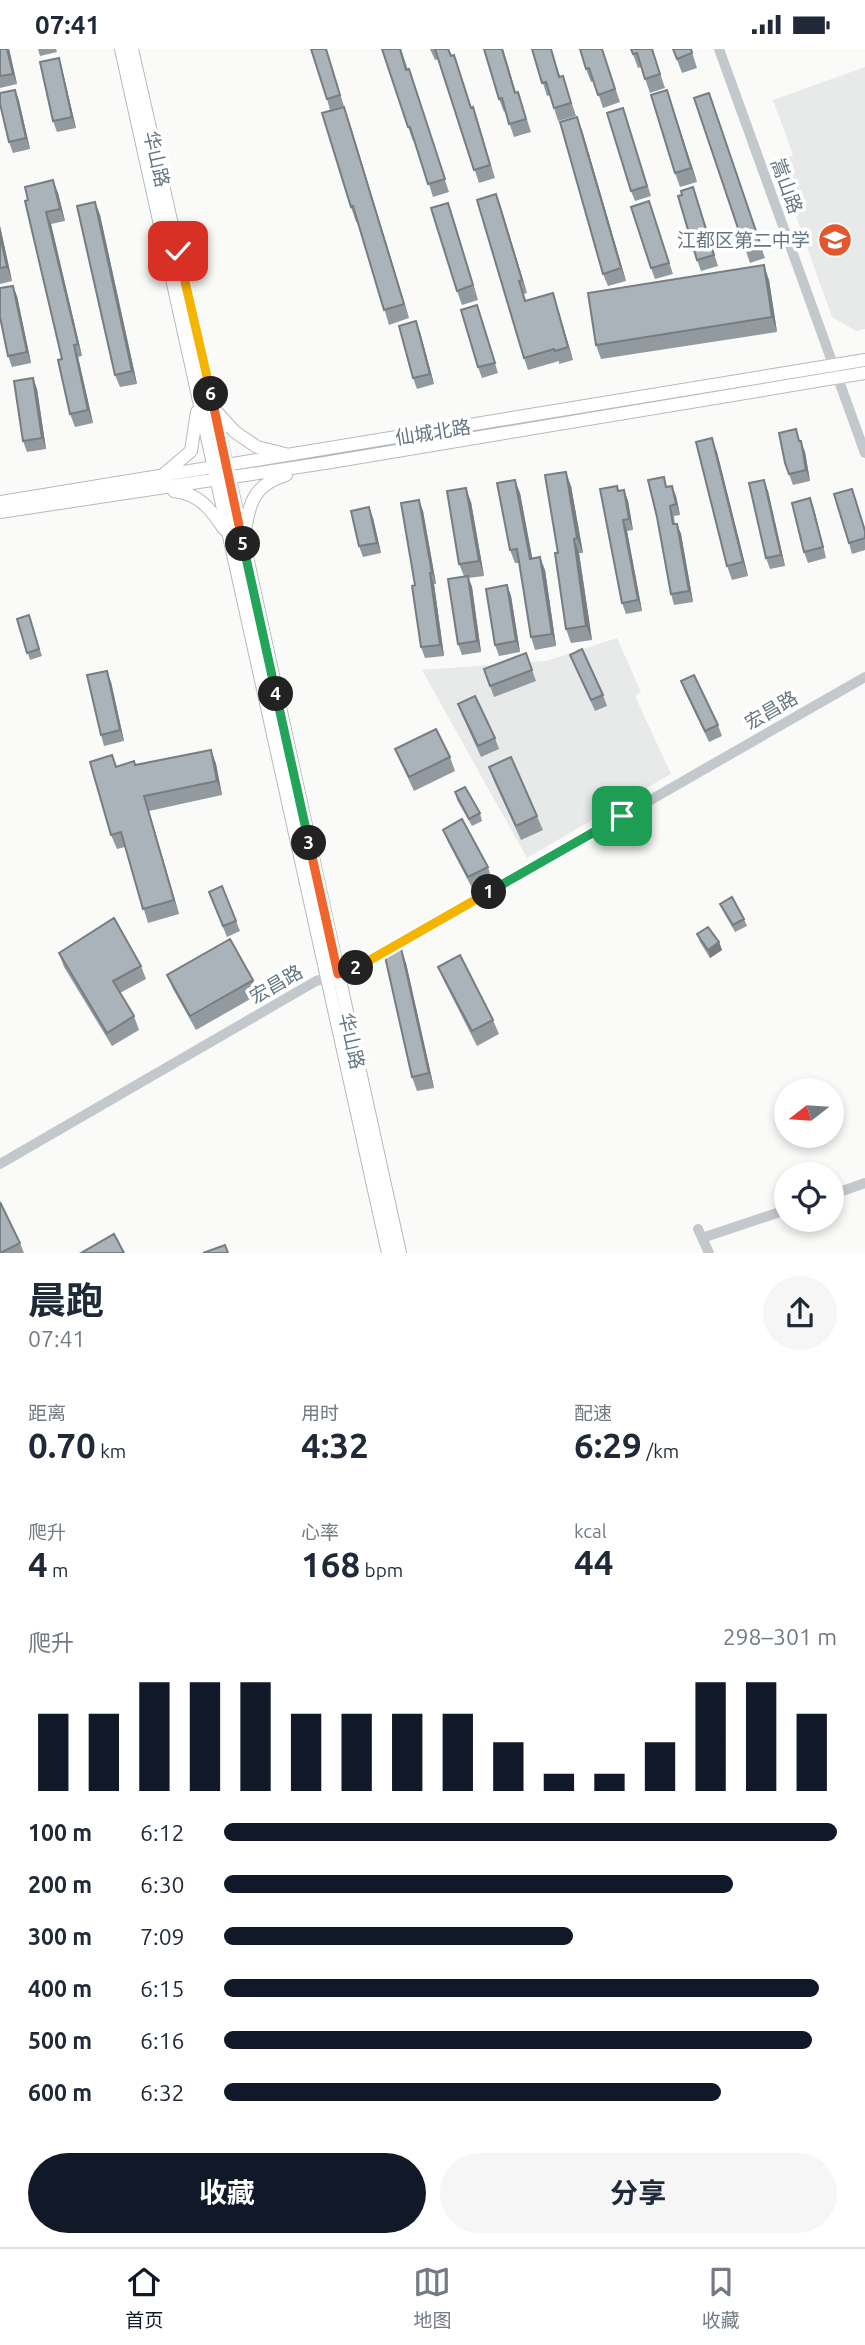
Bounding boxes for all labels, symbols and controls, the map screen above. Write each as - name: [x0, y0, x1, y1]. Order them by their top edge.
- text: 07:41: [35, 10, 100, 39]
- street label: 华山路: [140, 129, 174, 189]
- street label: 嵩山路: [767, 155, 807, 217]
- pin: [148, 221, 208, 281]
- school or university icon: 江都区第二中学: [816, 221, 854, 259]
- place label: 江都区第二中学: [677, 229, 810, 251]
- icon: check: [159, 232, 197, 270]
- pin: 6: [194, 377, 228, 411]
- text: 6: [205, 382, 216, 404]
- street label: 仙城北路: [394, 415, 472, 449]
- pin: 5: [226, 526, 260, 561]
- text: 5: [237, 532, 248, 554]
- pin: 4: [258, 677, 294, 711]
- text: 4: [270, 682, 281, 704]
- street label: 宏昌路: [741, 686, 801, 734]
- pin: [592, 786, 652, 846]
- icon: arrive: [603, 797, 641, 835]
- pin: 3: [292, 825, 326, 861]
- text: 3: [303, 831, 314, 853]
- pin: 1: [472, 875, 506, 909]
- text: 1: [483, 880, 494, 902]
- pin: 2: [338, 951, 374, 985]
- text: 2: [350, 956, 361, 978]
- street label: 宏昌路: [246, 960, 306, 1008]
- street label: 华山路: [335, 1011, 369, 1071]
- north arrow: [774, 1078, 844, 1148]
- map controls: [774, 1078, 844, 1232]
- button: locate: [774, 1162, 844, 1232]
- button: share: [763, 1276, 837, 1350]
- text: 晨跑: [28, 1279, 104, 1321]
- text: 07:41: [28, 1326, 86, 1351]
- text: 距离: [28, 1402, 66, 1424]
- text: 用时: [301, 1402, 339, 1424]
- text: 配速: [574, 1402, 612, 1424]
- text: 0.70: [28, 1425, 96, 1465]
- text: 4:32: [301, 1425, 369, 1465]
- text: 6:29: [574, 1425, 642, 1465]
- text: km: [96, 1440, 126, 1462]
- text: /km: [642, 1440, 679, 1462]
- text: kcal: [574, 1520, 607, 1542]
- text: 爬升: [28, 1521, 66, 1543]
- text: 心率: [301, 1521, 339, 1543]
- text: 44: [574, 1542, 613, 1582]
- text: 4: [28, 1544, 48, 1584]
- text: 168: [301, 1544, 360, 1584]
- text: m: [48, 1559, 69, 1581]
- text: bpm: [360, 1559, 403, 1581]
- text: 298–301 m: [723, 1624, 837, 1649]
- text: 爬升: [28, 1630, 74, 1655]
- text: 100 m: [28, 1820, 92, 1845]
- text: 6:12: [140, 1820, 185, 1845]
- text: 200 m: [28, 1872, 92, 1897]
- text: 6:30: [140, 1872, 185, 1897]
- text: 300 m: [28, 1924, 92, 1949]
- text: 7:09: [140, 1924, 185, 1949]
- text: 400 m: [28, 1976, 92, 2001]
- text: 6:15: [140, 1976, 185, 2001]
- text: 500 m: [28, 2028, 92, 2053]
- text: 6:16: [140, 2028, 185, 2053]
- text: 600 m: [28, 2080, 92, 2105]
- text: 6:32: [140, 2080, 185, 2105]
- button: 收藏: [28, 2153, 426, 2233]
- button: 分享: [440, 2153, 837, 2233]
- tab: 首页: [125, 2263, 163, 2332]
- tab: 地图: [413, 2263, 452, 2332]
- tab: 收藏: [702, 2263, 740, 2332]

